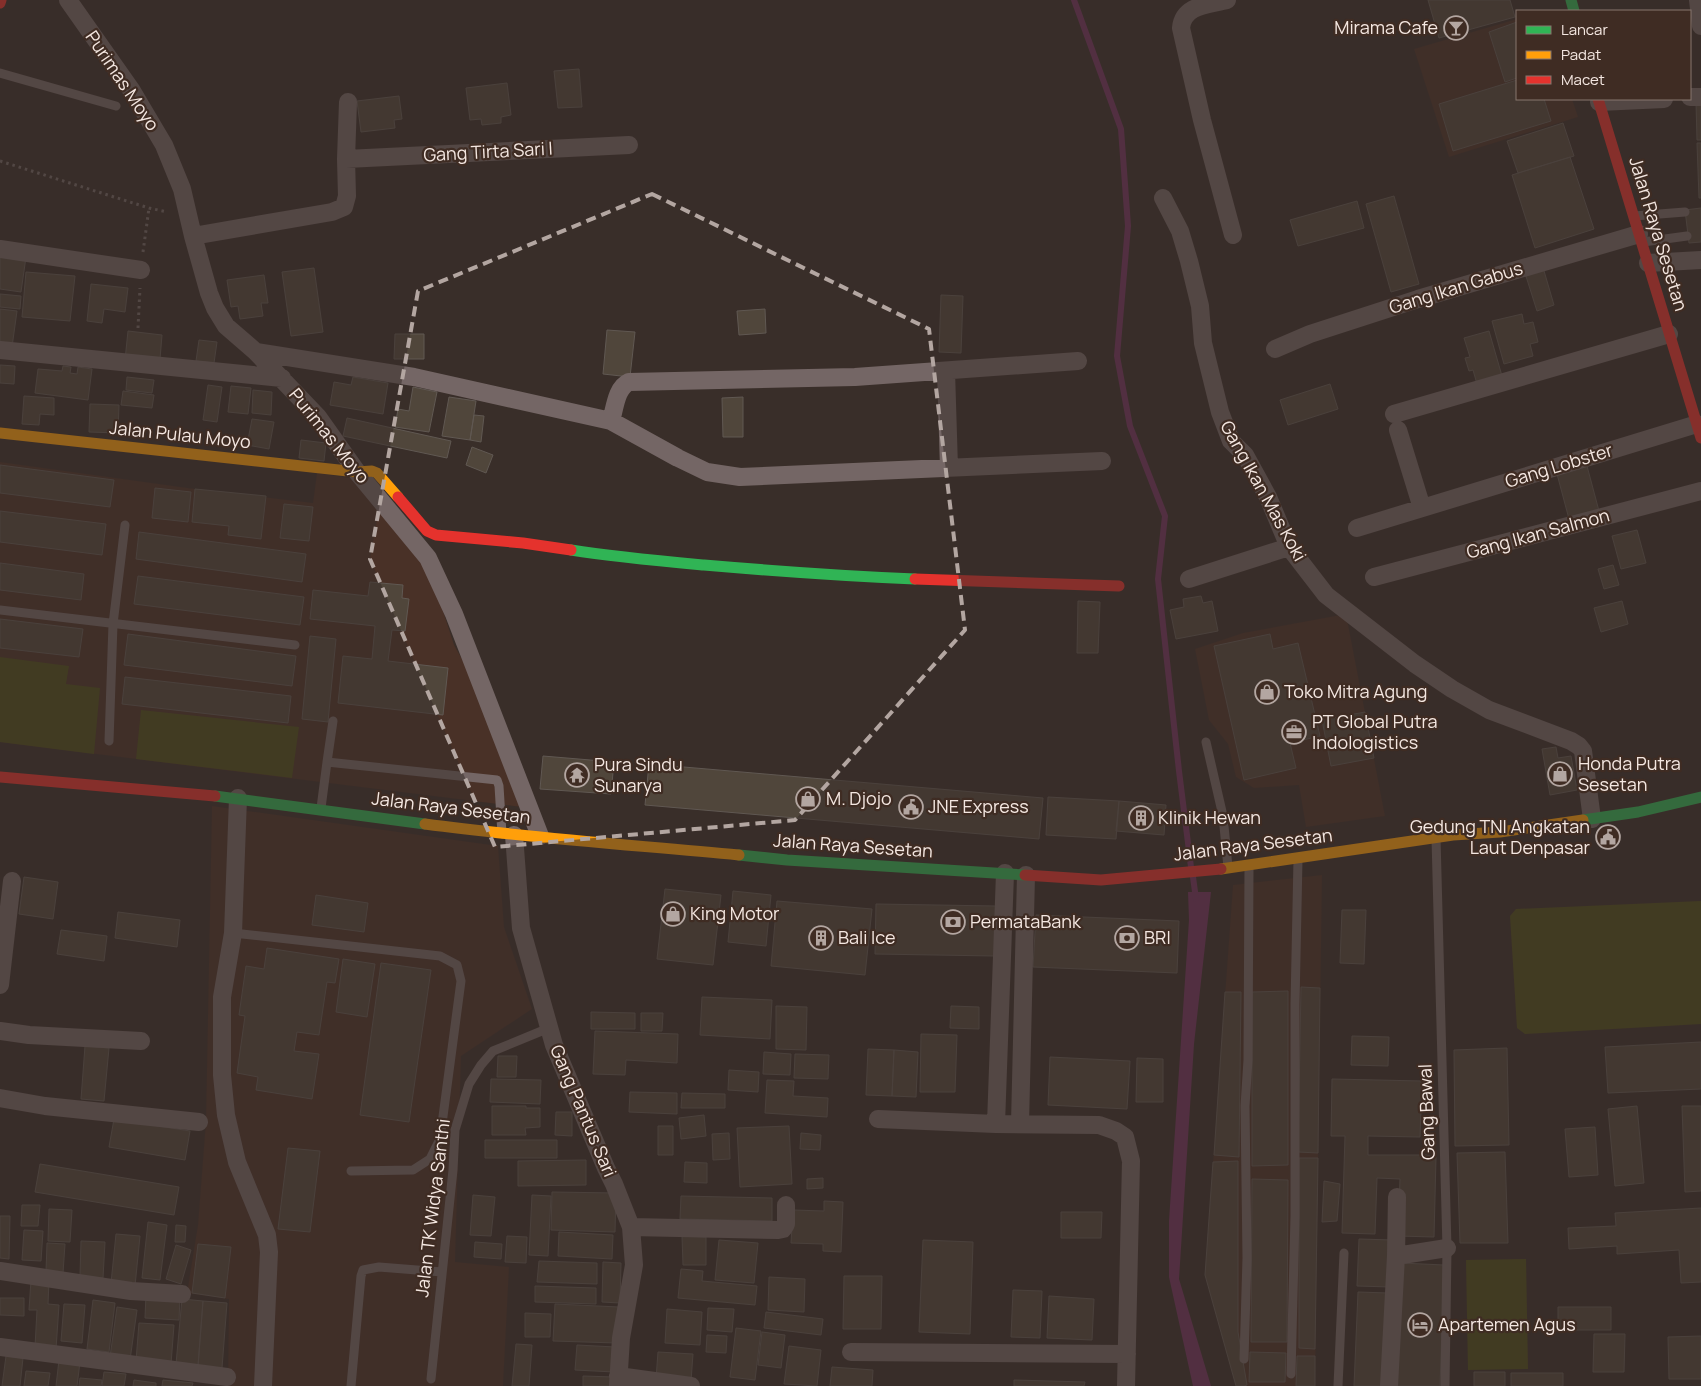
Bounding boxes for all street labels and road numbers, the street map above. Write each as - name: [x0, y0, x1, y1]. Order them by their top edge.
- street label: Purimas Moyo: [81, 26, 165, 135]
- street label: Gang Tirta Sari I: [423, 136, 553, 166]
- street label: Jalan Raya Sesetan: [1624, 154, 1694, 314]
- street label: Gang Ikan Gabus: [1386, 255, 1525, 319]
- street label: Purimas Moyo: [284, 383, 376, 488]
- street label: Jalan Pulau Moyo: [108, 415, 252, 453]
- street label: Gang Ikan Mas Koki: [1215, 416, 1312, 565]
- street label: Gang Lobster: [1502, 437, 1616, 493]
- street label: Gang Ikan Salmon: [1464, 502, 1612, 564]
- street label: Jalan Raya Sesetan: [370, 785, 532, 829]
- street label: Jalan Raya Sesetan: [1172, 822, 1334, 866]
- street label: Jalan Raya Sesetan: [772, 827, 934, 863]
- street label: Gang Pantus Sari: [545, 1041, 623, 1180]
- street label: Gang Bawal: [1412, 1064, 1440, 1160]
- street label: Jalan TK Widya Santhi: [409, 1117, 455, 1298]

